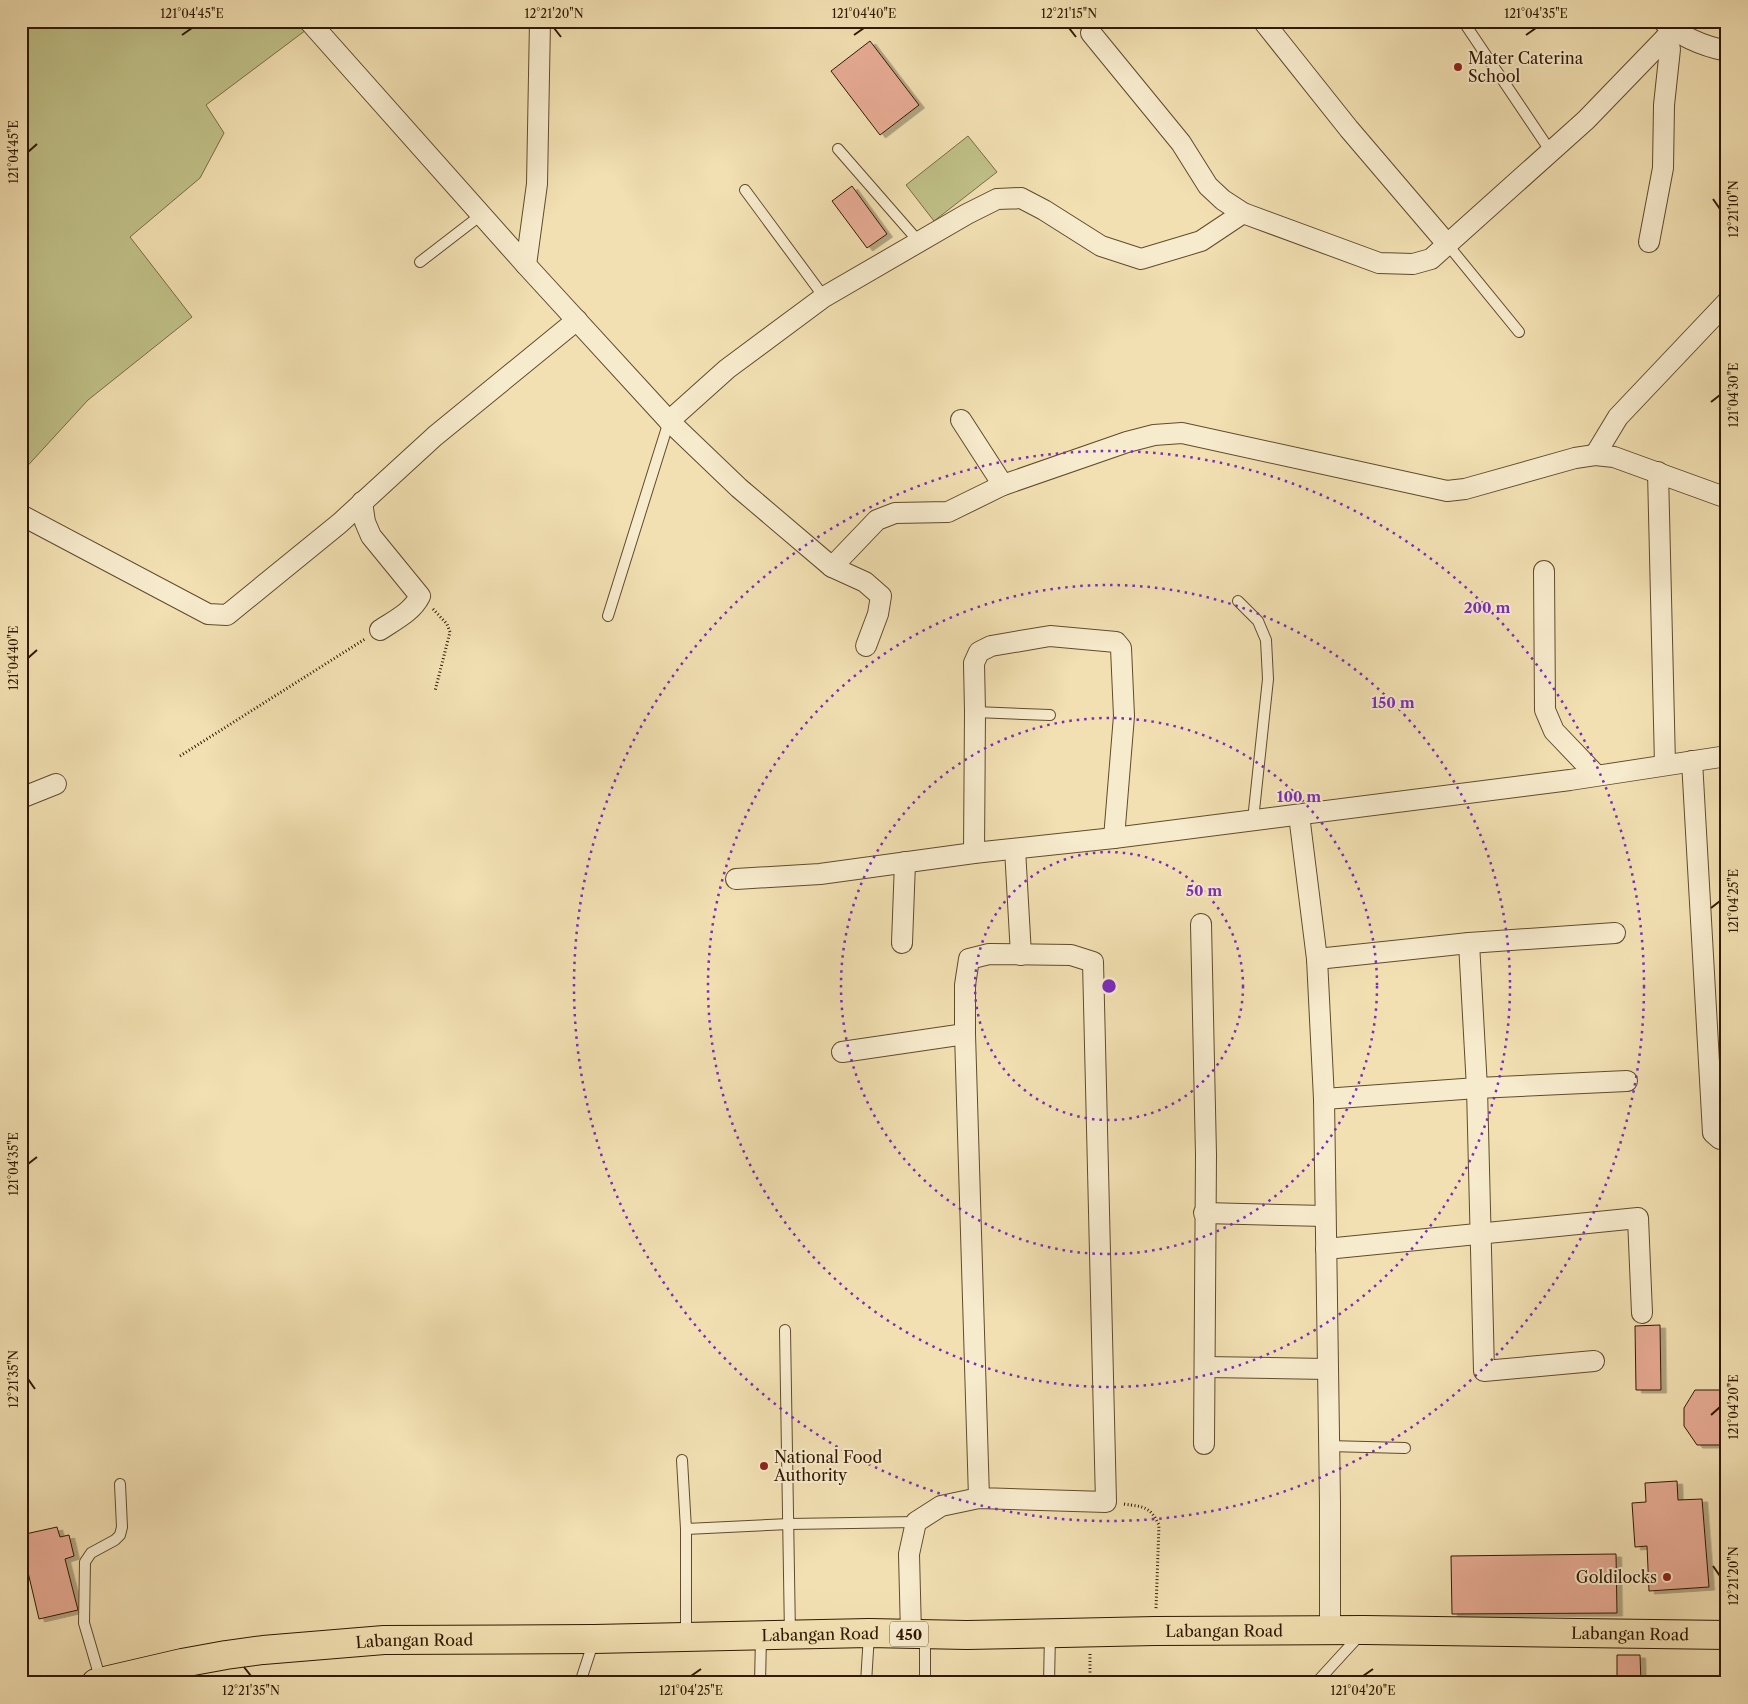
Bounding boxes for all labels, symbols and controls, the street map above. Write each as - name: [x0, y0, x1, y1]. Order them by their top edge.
- text: 121°04'45"E: [160, 6, 224, 21]
- text: 12°21'20"N: [524, 6, 584, 21]
- text: 121°04'40"E: [832, 6, 896, 21]
- text: 12°21'15"N: [1041, 6, 1097, 21]
- text: 121°04'35"E: [1504, 6, 1568, 21]
- place label: Mater Caterina School: [1468, 48, 1584, 86]
- marker: Mater Caterina School: [1452, 61, 1464, 73]
- text: 121°04'45"E: [6, 120, 21, 184]
- text: 12°21'10"N: [1726, 180, 1741, 238]
- text: 121°04'30"E: [1726, 363, 1741, 427]
- text: 200 m: [1464, 598, 1510, 617]
- text: 121°04'40"E: [6, 626, 21, 690]
- text: 150 m: [1371, 693, 1415, 712]
- text: 100 m: [1277, 787, 1321, 806]
- text: 121°04'25"E: [1726, 869, 1741, 933]
- text: 50 m: [1186, 881, 1222, 900]
- centre of rings: [1100, 977, 1118, 995]
- text: 121°04'35"E: [6, 1132, 21, 1196]
- text: 12°21'35"N: [6, 1350, 21, 1408]
- text: 121°04'20"E: [1726, 1374, 1741, 1440]
- place label: National Food Authority: [773, 1447, 882, 1485]
- marker: National Food Authority: [758, 1460, 770, 1472]
- text: 12°21'20"N: [1726, 1546, 1741, 1606]
- place label: Goldilocks: [1576, 1567, 1657, 1587]
- marker: Goldilocks: [1661, 1571, 1673, 1583]
- street label: Labangan Road: [1165, 1620, 1283, 1641]
- road number: 450: [890, 1622, 928, 1646]
- street label: Labangan Road: [761, 1623, 880, 1645]
- street label: Labangan Road: [1571, 1623, 1689, 1644]
- street label: Labangan Road: [355, 1630, 473, 1652]
- text: 12°21'35"N: [222, 1683, 280, 1698]
- text: 121°04'25"E: [659, 1683, 723, 1698]
- text: 121°04'20"E: [1330, 1683, 1396, 1698]

